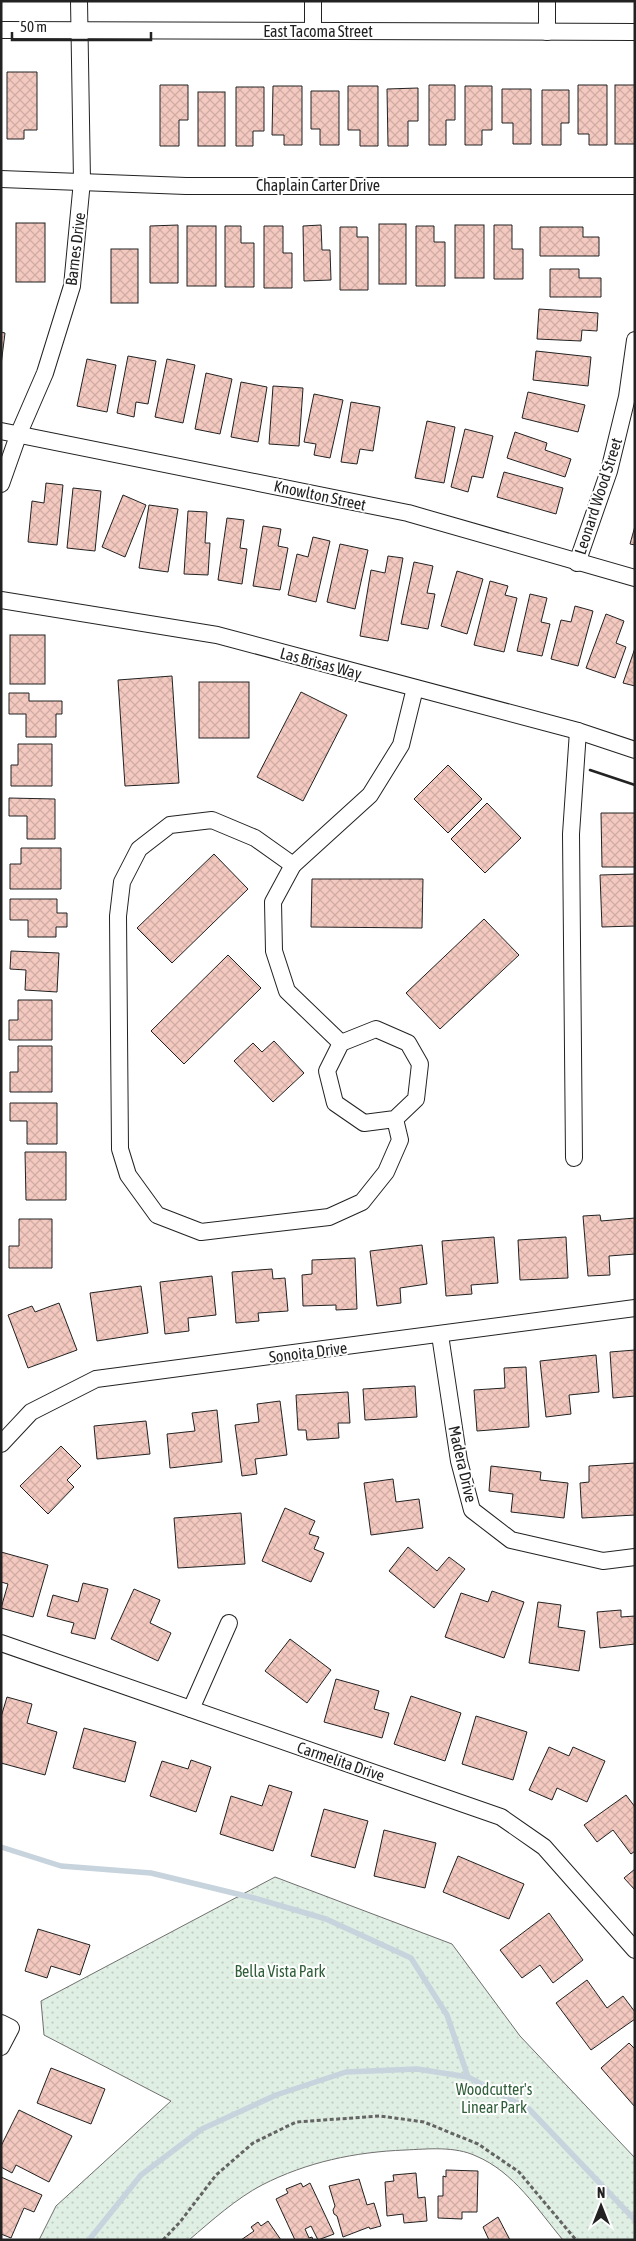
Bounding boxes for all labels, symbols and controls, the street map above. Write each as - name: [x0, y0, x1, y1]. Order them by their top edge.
- scale bar: [12, 10, 151, 42]
- text: 50 m: [20, 18, 47, 35]
- street label: East Tacoma Street: [263, 22, 373, 40]
- street label: Chaplain Carter Drive: [256, 176, 380, 195]
- street label: Barnes Drive: [62, 211, 88, 287]
- street label: Leonard Wood Street: [571, 435, 625, 557]
- street label: Knowlton Street: [272, 476, 368, 514]
- street label: Las Brisas Way: [278, 643, 364, 684]
- street label: Sonoita Drive: [268, 1338, 348, 1366]
- street label: Madera Drive: [445, 1424, 481, 1504]
- street label: Carmelita Drive: [295, 1738, 387, 1784]
- park label: Bella Vista Park: [234, 1962, 326, 1980]
- park label: Woodcutter's Linear Park: [456, 2080, 533, 2116]
- north arrow: [576, 2181, 626, 2231]
- text: N: [597, 2185, 605, 2201]

